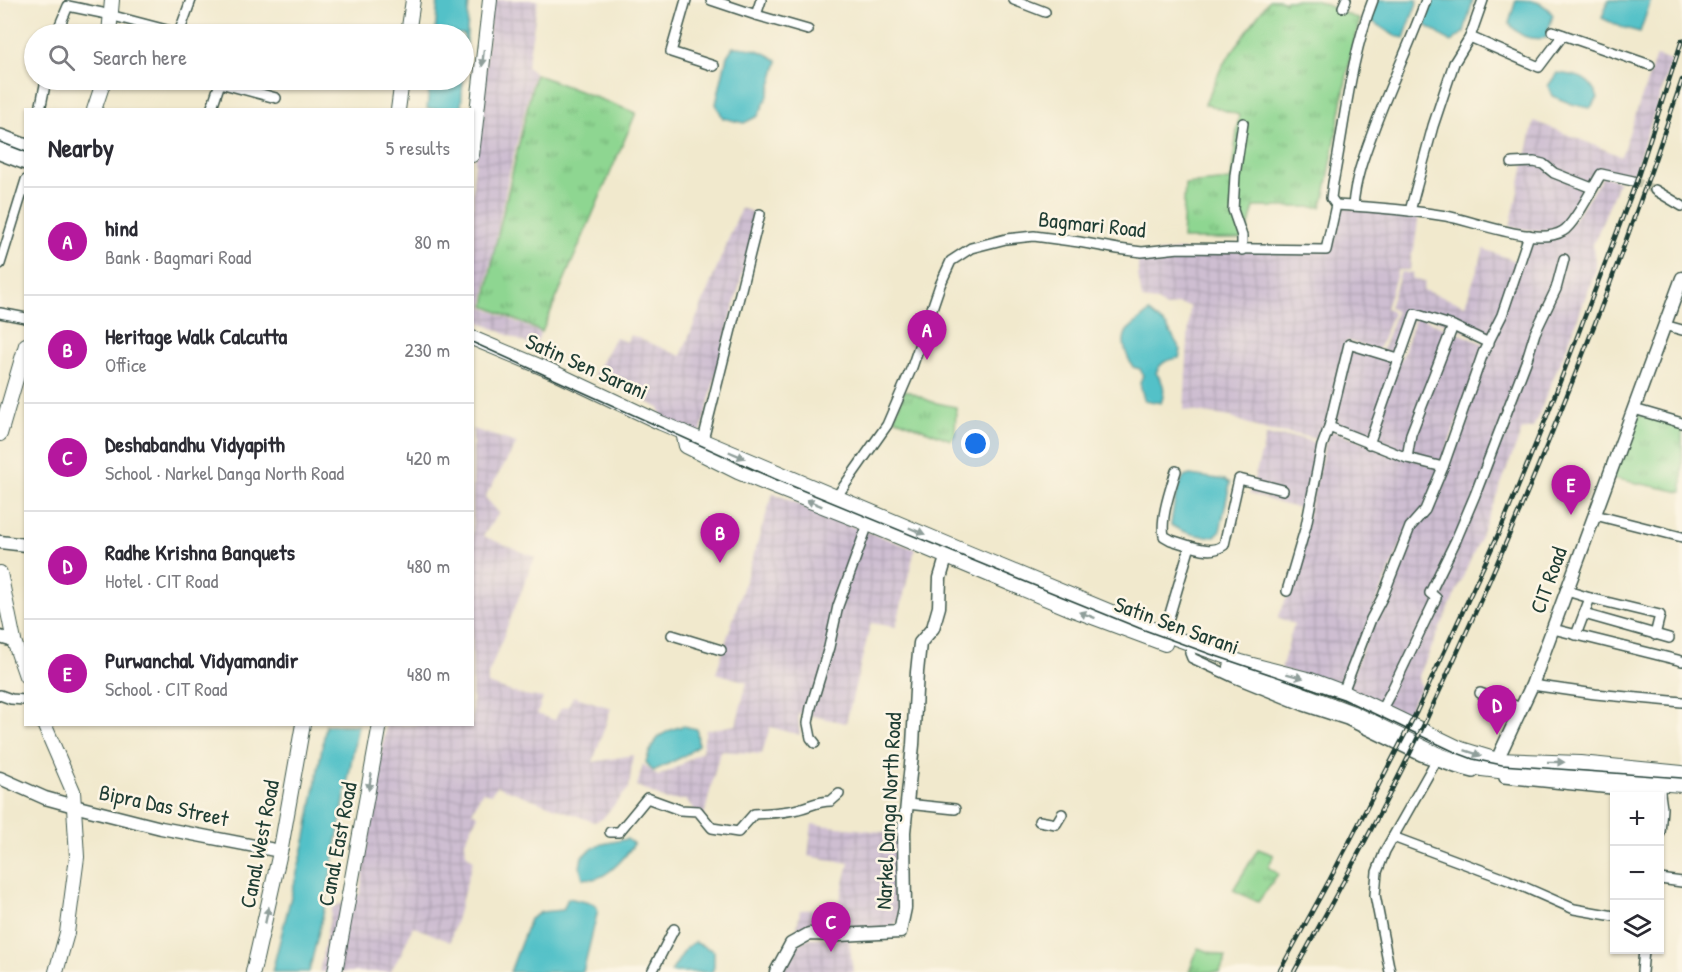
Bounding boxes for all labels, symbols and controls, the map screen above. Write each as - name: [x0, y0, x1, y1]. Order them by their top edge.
- search box: [24, 24, 474, 90]
- icon: search: [45, 41, 78, 74]
- text: Search here: [93, 42, 187, 72]
- one-way arrow: [479, 49, 488, 68]
- text: Nearby: [48, 130, 114, 165]
- text: 5 results: [386, 134, 450, 161]
- street label: Bagmari Road: [1037, 203, 1148, 245]
- text: hind: [105, 213, 138, 243]
- text: A: [63, 228, 72, 255]
- text: 80 m: [414, 228, 450, 255]
- text: Bank · Bagmari Road: [105, 243, 251, 270]
- pin: A: [908, 310, 946, 360]
- text: Heritage Walk Calcutta: [105, 321, 287, 351]
- street label: Satin Sen Sarani: [521, 326, 653, 406]
- text: B: [62, 336, 73, 363]
- text: 230 m: [405, 336, 450, 363]
- text: Office: [105, 351, 147, 378]
- text: Deshabandhu Vidyapith: [105, 429, 285, 459]
- your location: [961, 429, 990, 458]
- text: C: [62, 444, 73, 471]
- text: 420 m: [406, 444, 450, 471]
- one-way arrow: [729, 450, 747, 460]
- text: School · Narkel Danga North Road: [105, 459, 344, 486]
- pin: E: [1552, 466, 1590, 515]
- one-way arrow: [804, 498, 822, 508]
- pin: B: [700, 514, 740, 563]
- one-way arrow: [908, 527, 926, 536]
- text: Radhe Krishna Banquets: [105, 537, 295, 567]
- street label: CIT Road: [1522, 542, 1574, 617]
- text: D: [63, 552, 72, 579]
- text: 480 m: [407, 552, 450, 579]
- text: Hotel · CIT Road: [105, 567, 218, 594]
- street label: Satin Sen Sarani: [1110, 589, 1244, 661]
- one-way arrow: [1078, 609, 1096, 619]
- text: Purwanchal Vidyamandir: [105, 645, 298, 675]
- text: E: [63, 660, 72, 687]
- text: 480 m: [407, 660, 450, 687]
- one-way arrow: [1286, 672, 1304, 681]
- text: School · CIT Road: [105, 675, 227, 702]
- pin: D: [1478, 686, 1516, 735]
- street label: Narkel Danga North Road: [868, 711, 908, 910]
- one-way arrow: [1464, 749, 1482, 758]
- one-way arrow: [1546, 758, 1565, 767]
- one-way arrow: [365, 773, 374, 792]
- street label: Bipra Das Street: [97, 777, 232, 833]
- street label: Canal West Road: [232, 777, 286, 910]
- street label: Canal East Road: [310, 779, 364, 909]
- map controls: [1610, 792, 1664, 954]
- button: +: [1610, 792, 1664, 846]
- button: −: [1610, 846, 1664, 900]
- button: layers: [1610, 900, 1664, 954]
- pin: C: [812, 902, 850, 952]
- one-way arrow: [262, 906, 272, 924]

